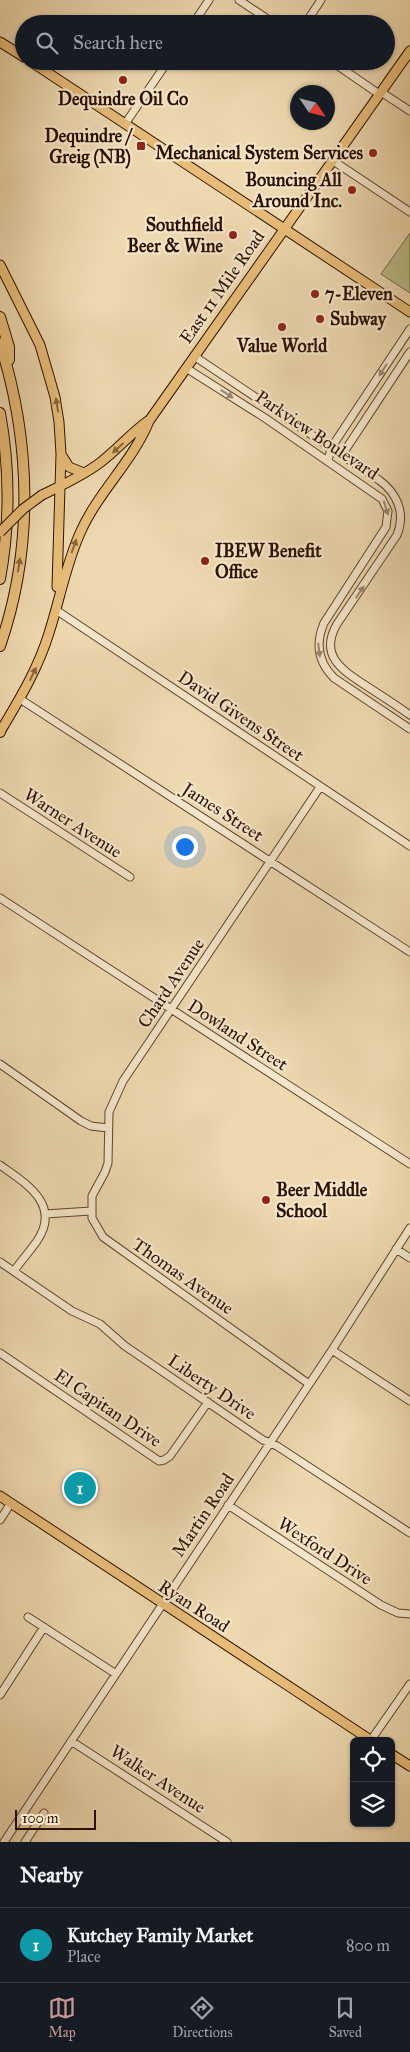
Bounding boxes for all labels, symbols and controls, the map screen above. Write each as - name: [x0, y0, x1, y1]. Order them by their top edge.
- search box: [15, 15, 395, 70]
- icon: search: [33, 29, 61, 57]
- text: Search here: [73, 31, 163, 54]
- marker: Dequindre Oil Co: [117, 74, 129, 86]
- north arrow: [290, 85, 335, 130]
- place label: Dequindre Oil Co: [58, 88, 188, 111]
- place label: Dequindre / Greig (NB): [45, 125, 133, 169]
- marker: Dequindre / Greig (NB): [135, 140, 147, 152]
- place label: Mechanical System Services: [155, 142, 363, 165]
- marker: Mechanical System Services: [367, 147, 379, 159]
- place label: Bouncing All Around Inc.: [245, 169, 343, 212]
- marker: Bouncing All Around Inc.: [346, 184, 358, 196]
- place label: Southfield Beer & Wine: [127, 214, 224, 257]
- street label: East 11 Mile Road: [175, 226, 269, 348]
- marker: Southfield Beer & Wine: [227, 229, 239, 241]
- place label: 7-Eleven: [325, 283, 393, 305]
- marker: 7-Eleven: [309, 288, 321, 300]
- place label: Subway: [330, 308, 388, 331]
- marker: Subway: [314, 313, 326, 325]
- marker: Value World: [276, 321, 288, 333]
- place label: Value World: [236, 335, 328, 357]
- one-way arrow: [378, 363, 388, 376]
- street label: Parkview Boulevard: [251, 386, 383, 484]
- one-way arrow: [220, 389, 234, 399]
- one-way arrow: [52, 397, 60, 413]
- one-way arrow: [112, 442, 124, 454]
- one-way arrow: [382, 501, 390, 516]
- one-way arrow: [70, 538, 78, 553]
- place label: IBEW Benefit Office: [215, 540, 322, 583]
- marker: IBEW Benefit Office: [199, 555, 211, 567]
- one-way arrow: [16, 557, 24, 573]
- one-way arrow: [355, 585, 365, 598]
- one-way arrow: [315, 643, 323, 659]
- street label: David Givens Street: [174, 666, 309, 767]
- one-way arrow: [29, 667, 37, 681]
- street label: James Street: [176, 777, 268, 848]
- street label: Warner Avenue: [20, 783, 126, 863]
- your location: [172, 834, 198, 860]
- street label: Chard Avenue: [133, 934, 209, 1032]
- street label: Dowland Street: [184, 994, 293, 1076]
- place label: Beer Middle School: [276, 1179, 368, 1222]
- marker: Beer Middle School: [260, 1194, 272, 1206]
- street label: Thomas Avenue: [128, 1233, 238, 1319]
- street label: Liberty Drive: [164, 1350, 260, 1424]
- street label: El Capitan Drive: [50, 1364, 166, 1452]
- pin: 1: [64, 1469, 96, 1507]
- street label: Martin Road: [167, 1469, 239, 1561]
- street label: Wexford Drive: [274, 1512, 376, 1590]
- street label: Ryan Road: [154, 1575, 234, 1637]
- map controls: [350, 1737, 395, 1827]
- button: locate: [350, 1737, 395, 1782]
- street label: Walker Avenue: [106, 1740, 210, 1818]
- button: layers: [350, 1782, 395, 1827]
- scale bar: [15, 1807, 96, 1830]
- text: 100 m: [22, 1810, 59, 1827]
- text: Nearby: [20, 1862, 83, 1888]
- text: Kutchey Family Market: [67, 1924, 253, 1947]
- text: 1: [33, 1936, 39, 1955]
- text: 800 m: [346, 1936, 390, 1955]
- text: Place: [67, 1947, 101, 1966]
- tab: Map: [48, 1994, 76, 2041]
- tab: Directions: [172, 1994, 233, 2041]
- tab: Saved: [329, 1994, 362, 2041]

